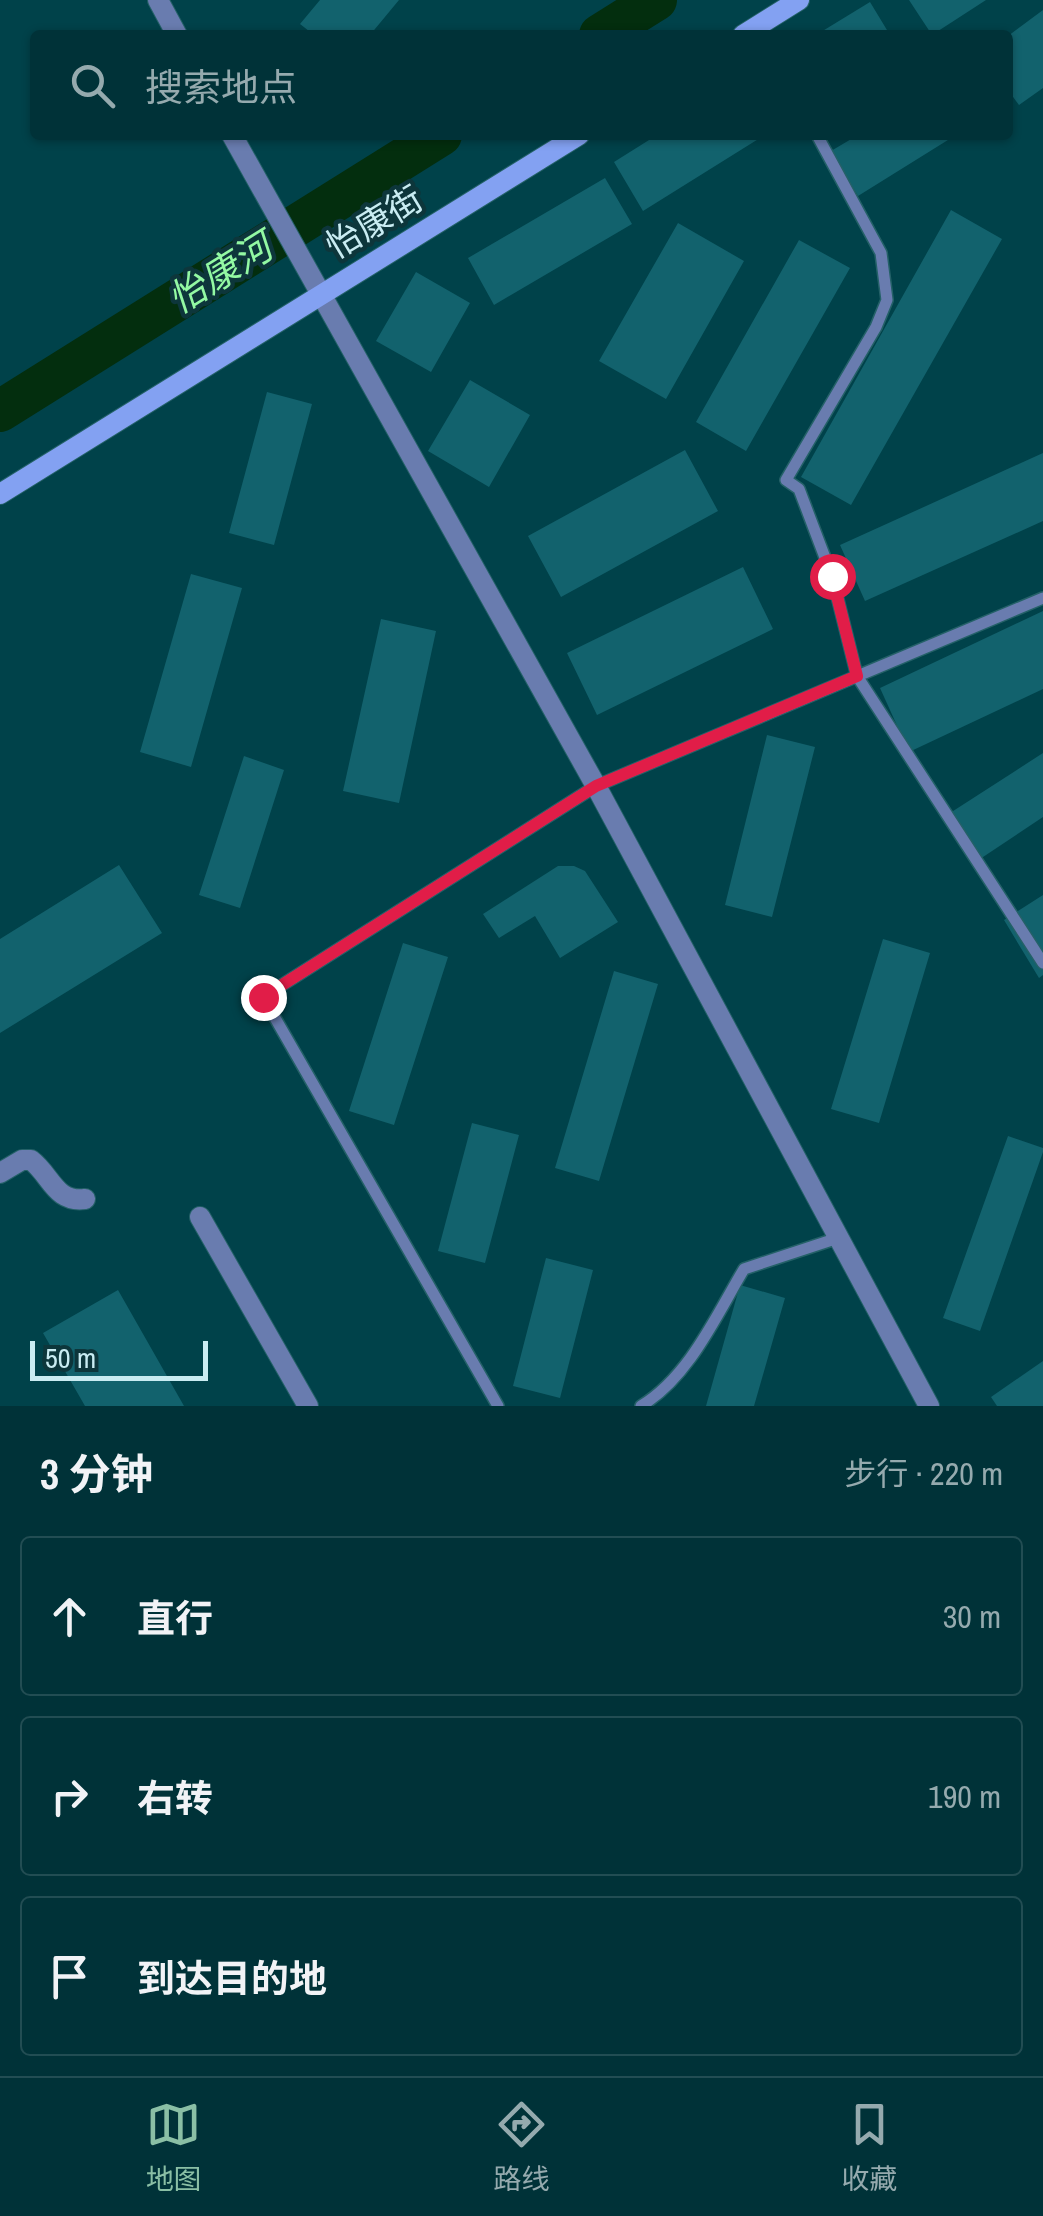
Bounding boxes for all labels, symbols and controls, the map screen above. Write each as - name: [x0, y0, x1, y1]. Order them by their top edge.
- search box: [30, 30, 1013, 140]
- icon: search: [65, 58, 120, 113]
- text: 搜索地点: [145, 62, 297, 113]
- street label: 怡康街: [317, 175, 431, 269]
- water label: 怡康河: [158, 217, 288, 325]
- route start: [810, 554, 856, 600]
- route end: [241, 975, 287, 1021]
- scale bar: [30, 1336, 208, 1380]
- text: 50 m: [45, 1339, 96, 1377]
- text: 3 分钟: [40, 1446, 153, 1502]
- text: 步行 · 220 m: [844, 1452, 1003, 1495]
- icon: ahead: [42, 1589, 97, 1644]
- text: 直行: [137, 1593, 213, 1644]
- text: 30 m: [943, 1595, 1001, 1638]
- icon: right: [42, 1769, 97, 1824]
- text: 右转: [137, 1773, 213, 1824]
- text: 190 m: [928, 1775, 1001, 1818]
- icon: arrive: [42, 1949, 97, 2004]
- text: 到达目的地: [137, 1953, 327, 2004]
- tab: 地图: [146, 2097, 202, 2198]
- tab: 路线: [493, 2097, 549, 2198]
- tab: 收藏: [841, 2097, 897, 2198]

